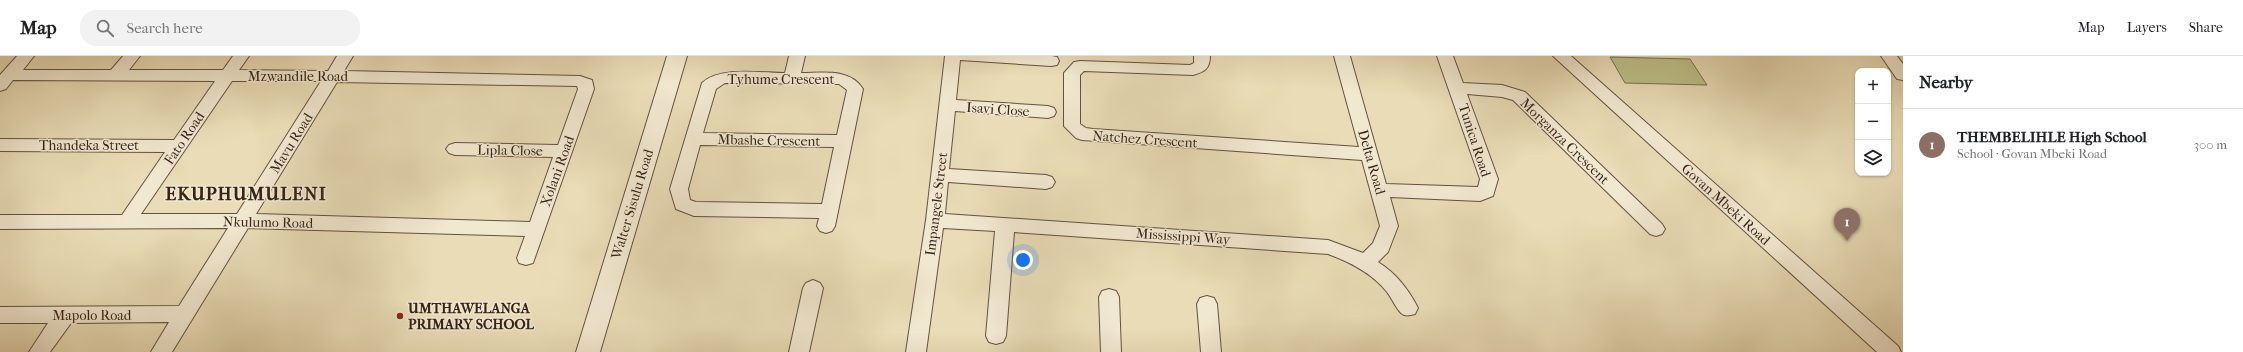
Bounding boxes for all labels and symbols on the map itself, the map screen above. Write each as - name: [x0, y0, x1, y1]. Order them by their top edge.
- street label: Mzwandile Road: [248, 68, 349, 85]
- street label: Tyhume Crescent: [727, 71, 835, 88]
- street label: Morganza Crescent: [1517, 95, 1613, 188]
- street label: Isavi Close: [966, 99, 1030, 120]
- street label: Tunica Road: [1455, 101, 1494, 179]
- street label: Fato Road: [161, 108, 208, 168]
- street label: Mavu Road: [266, 110, 317, 177]
- street label: Natchez Crescent: [1092, 127, 1198, 152]
- street label: Delta Road: [1354, 128, 1389, 197]
- street label: Mbashe Crescent: [717, 131, 821, 150]
- street label: Xolani Road: [537, 133, 578, 209]
- street label: Thandeka Street: [39, 137, 139, 154]
- street label: Lipla Close: [477, 141, 543, 160]
- street label: Walter Sisulu Road: [607, 147, 657, 262]
- street label: Impangele Street: [922, 151, 951, 257]
- street label: Govan Mbeki Road: [1678, 160, 1774, 249]
- district label: EKUPHUMULENI: [165, 184, 327, 205]
- pin: 1: [1834, 208, 1860, 241]
- street label: Nkulumo Road: [223, 213, 314, 232]
- street label: Mississippi Way: [1135, 225, 1231, 248]
- your location: [1013, 250, 1033, 270]
- place label: UMTHAWELANGA PRIMARY SCHOOL: [407, 300, 534, 333]
- street label: Mapolo Road: [53, 307, 132, 324]
- marker: UMTHAWELANGA PRIMARY SCHOOL: [395, 311, 405, 321]

